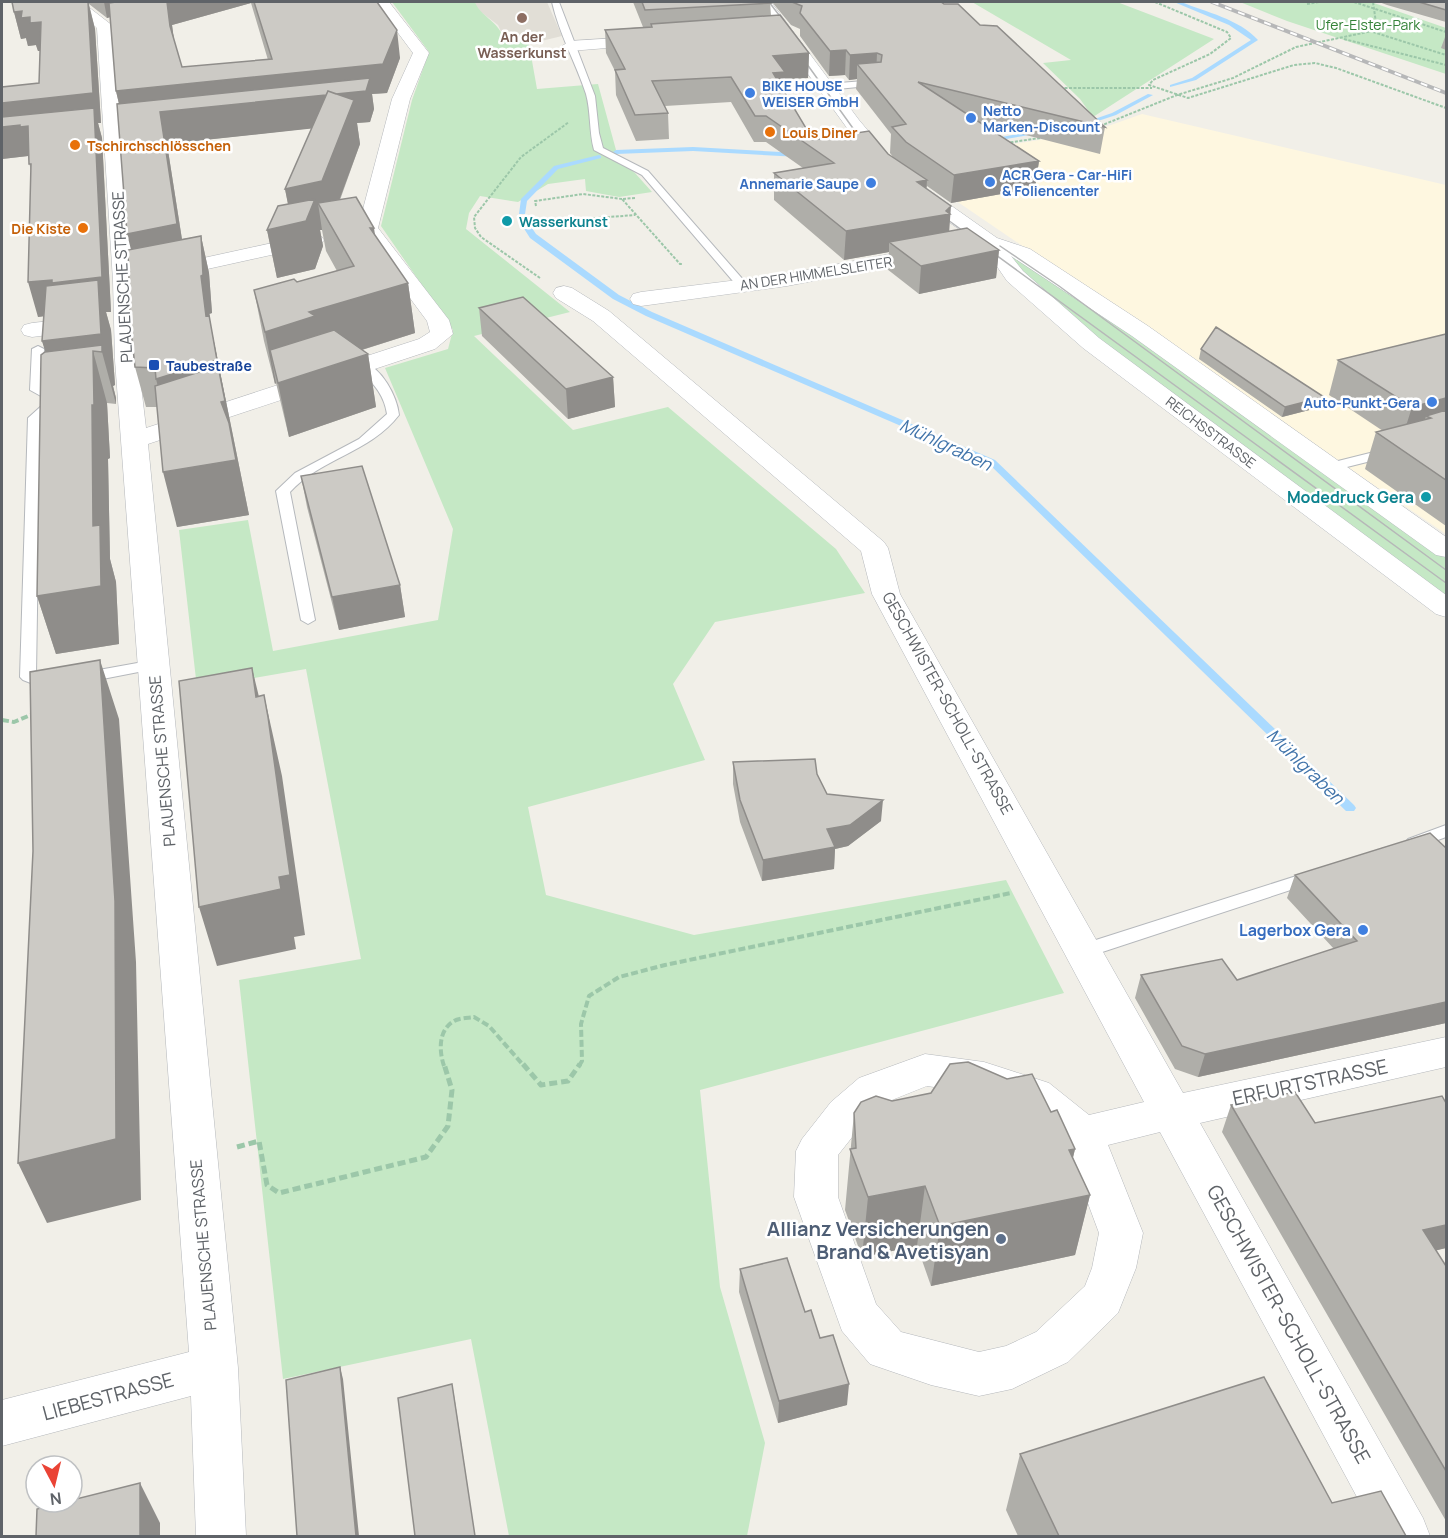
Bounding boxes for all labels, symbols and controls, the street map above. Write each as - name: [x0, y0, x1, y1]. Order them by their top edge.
- marker: An der Wasserkunst: [515, 11, 529, 25]
- park label: Ufer-Elster-Park: [1316, 15, 1421, 34]
- place label: An der Wasserkunst: [478, 27, 566, 62]
- place label: BIKE HOUSE WEISER GmbH: [762, 76, 859, 111]
- marker: BIKE HOUSE WEISER GmbH: [743, 86, 757, 100]
- place label: Netto Marken-Discount: [983, 101, 1100, 136]
- marker: Netto Marken-Discount: [964, 111, 978, 125]
- place label: Louis Diner: [782, 123, 858, 142]
- marker: Louis Diner: [763, 125, 777, 139]
- place label: Tschirchschlösschen: [87, 136, 231, 155]
- marker: Tschirchschlösschen: [68, 138, 82, 152]
- place label: ACR Gera - Car-HiFi & Foliencenter: [1002, 165, 1132, 200]
- place label: Annemarie Saupe: [740, 174, 859, 193]
- marker: ACR Gera - Car-HiFi & Foliencenter: [983, 175, 997, 189]
- marker: Annemarie Saupe: [864, 176, 878, 190]
- street label: PLAUENSCHE STRASSE: [107, 191, 137, 363]
- place label: Wasserkunst: [519, 212, 608, 231]
- marker: Wasserkunst: [500, 214, 514, 228]
- place label: Die Kiste: [11, 219, 71, 238]
- marker: Die Kiste: [76, 221, 90, 235]
- street label: AN DER HIMMELSLEITER: [738, 252, 894, 294]
- place label: Taubestraße: [166, 356, 252, 375]
- marker: Taubestraße: [147, 358, 161, 372]
- street label: REICHSSTRASSE: [1162, 392, 1260, 472]
- place label: Auto-Punkt-Gera: [1304, 393, 1420, 412]
- marker: Auto-Punkt-Gera: [1425, 395, 1439, 409]
- water label: Mühlgraben: [896, 412, 997, 476]
- place label: Modedruck Gera: [1287, 486, 1414, 508]
- marker: Modedruck Gera: [1419, 490, 1433, 504]
- street label: GESCHWISTER-SCHOLL-STRASSE: [877, 588, 1019, 818]
- street label: PLAUENSCHE STRASSE: [144, 674, 180, 848]
- water label: Mühlgraben: [1262, 723, 1351, 810]
- place label: Lagerbox Gera: [1239, 919, 1351, 941]
- marker: Lagerbox Gera: [1356, 923, 1370, 937]
- street label: ERFURTSTRASSE: [1230, 1052, 1390, 1112]
- street label: PLAUENSCHE STRASSE: [185, 1158, 221, 1332]
- street label: GESCHWISTER-SCHOLL-STRASSE: [1201, 1180, 1377, 1468]
- place label: Allianz Versicherungen Brand & Avetisyan: [767, 1215, 989, 1265]
- marker: Allianz Versicherungen Brand & Avetisyan: [994, 1232, 1008, 1246]
- street label: LIEBESTRASSE: [39, 1365, 177, 1427]
- north arrow: [24, 1454, 84, 1514]
- text: N: [49, 1487, 63, 1511]

